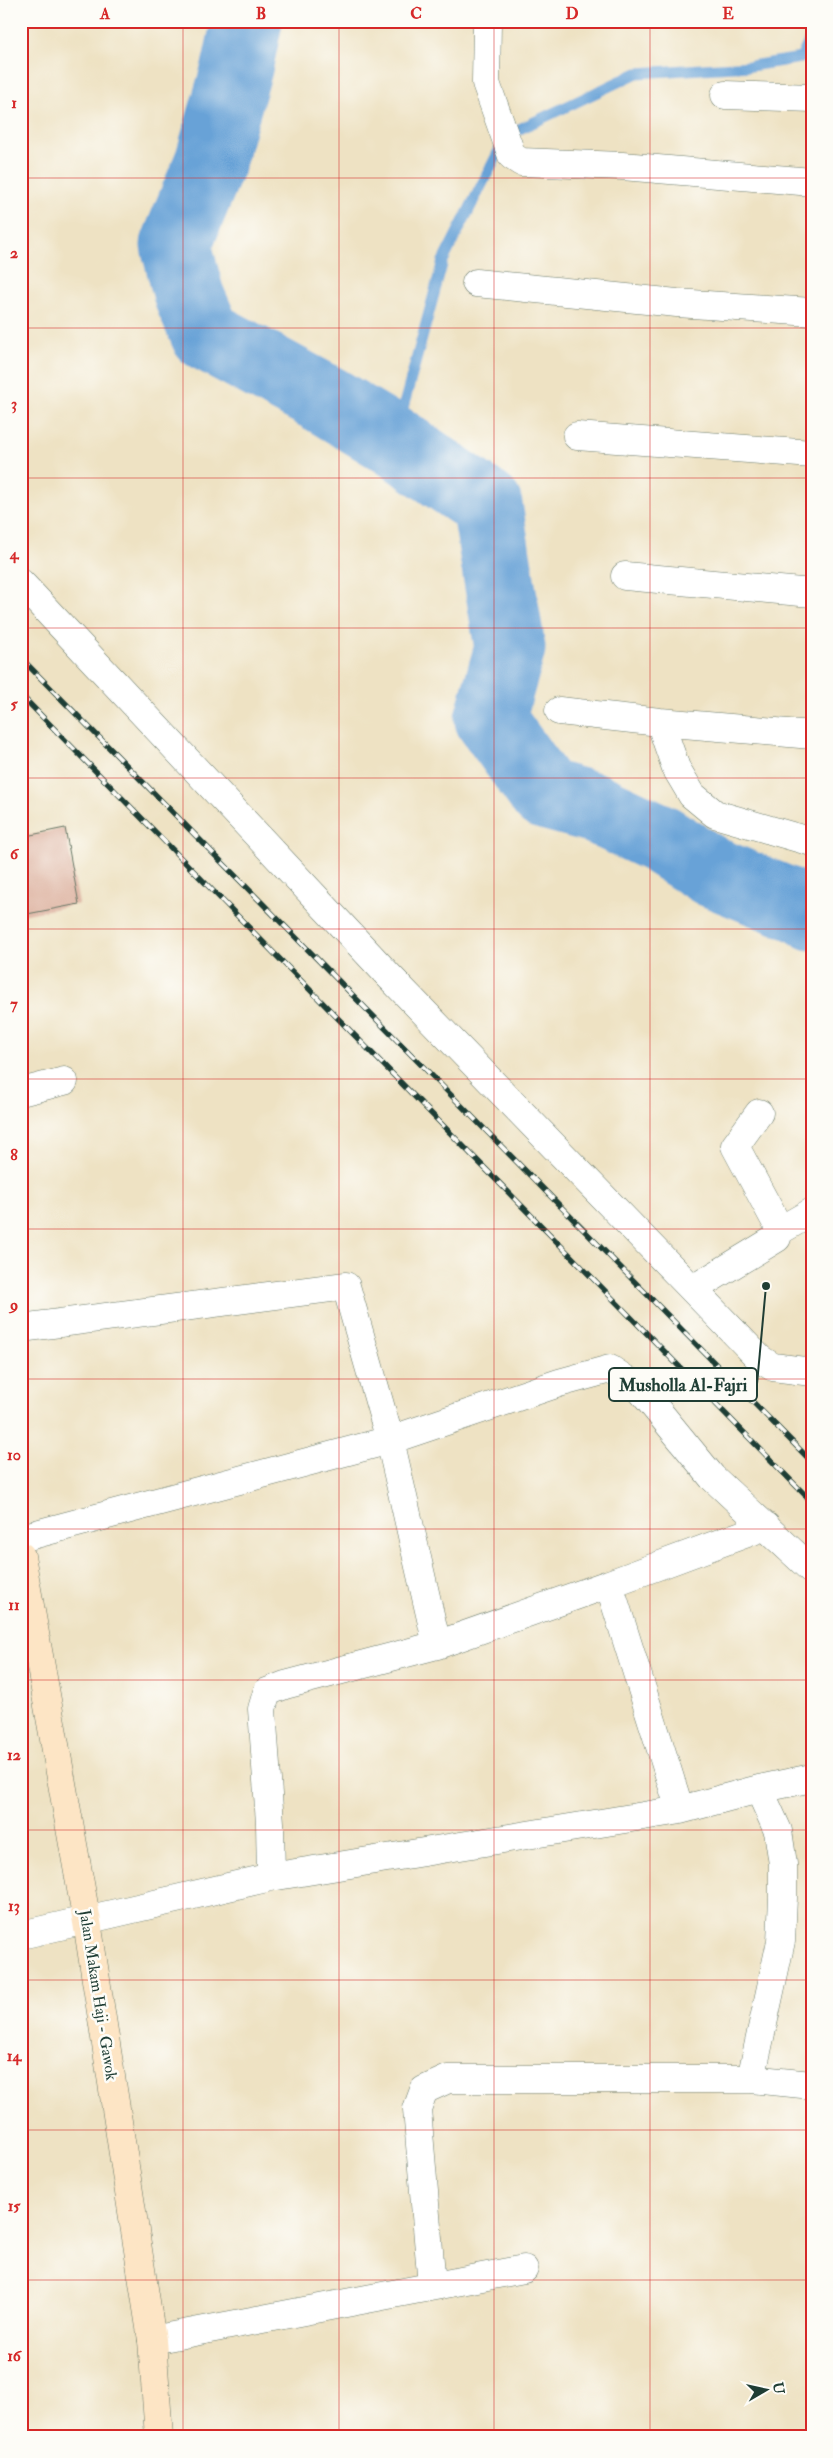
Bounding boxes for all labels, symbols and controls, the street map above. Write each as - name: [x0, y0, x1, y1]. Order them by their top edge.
- text: A: [99, 4, 111, 24]
- text: B: [256, 4, 266, 24]
- text: C: [410, 4, 422, 24]
- text: D: [565, 4, 579, 24]
- text: E: [722, 4, 734, 24]
- text: 1: [11, 93, 17, 113]
- text: 2: [10, 243, 18, 263]
- text: 3: [11, 394, 17, 414]
- text: 4: [9, 544, 20, 564]
- text: 5: [10, 694, 18, 714]
- text: 6: [10, 844, 20, 864]
- text: 7: [10, 994, 18, 1014]
- text: 8: [10, 1145, 18, 1165]
- text: 9: [8, 1295, 18, 1315]
- callout: Musholla Al-Fajri: [609, 1368, 757, 1401]
- text: Musholla Al-Fajri: [618, 1374, 747, 1397]
- text: 10: [7, 1445, 21, 1465]
- text: 11: [8, 1595, 20, 1615]
- text: 12: [7, 1745, 21, 1765]
- text: 13: [8, 1896, 20, 1916]
- street label: Jalan Makam Haji - Gawok: [73, 1907, 121, 2082]
- text: 14: [7, 2046, 23, 2066]
- text: 15: [8, 2196, 21, 2216]
- text: 16: [7, 2346, 23, 2366]
- north arrow: [740, 2366, 790, 2416]
- text: U: [769, 2381, 788, 2395]

